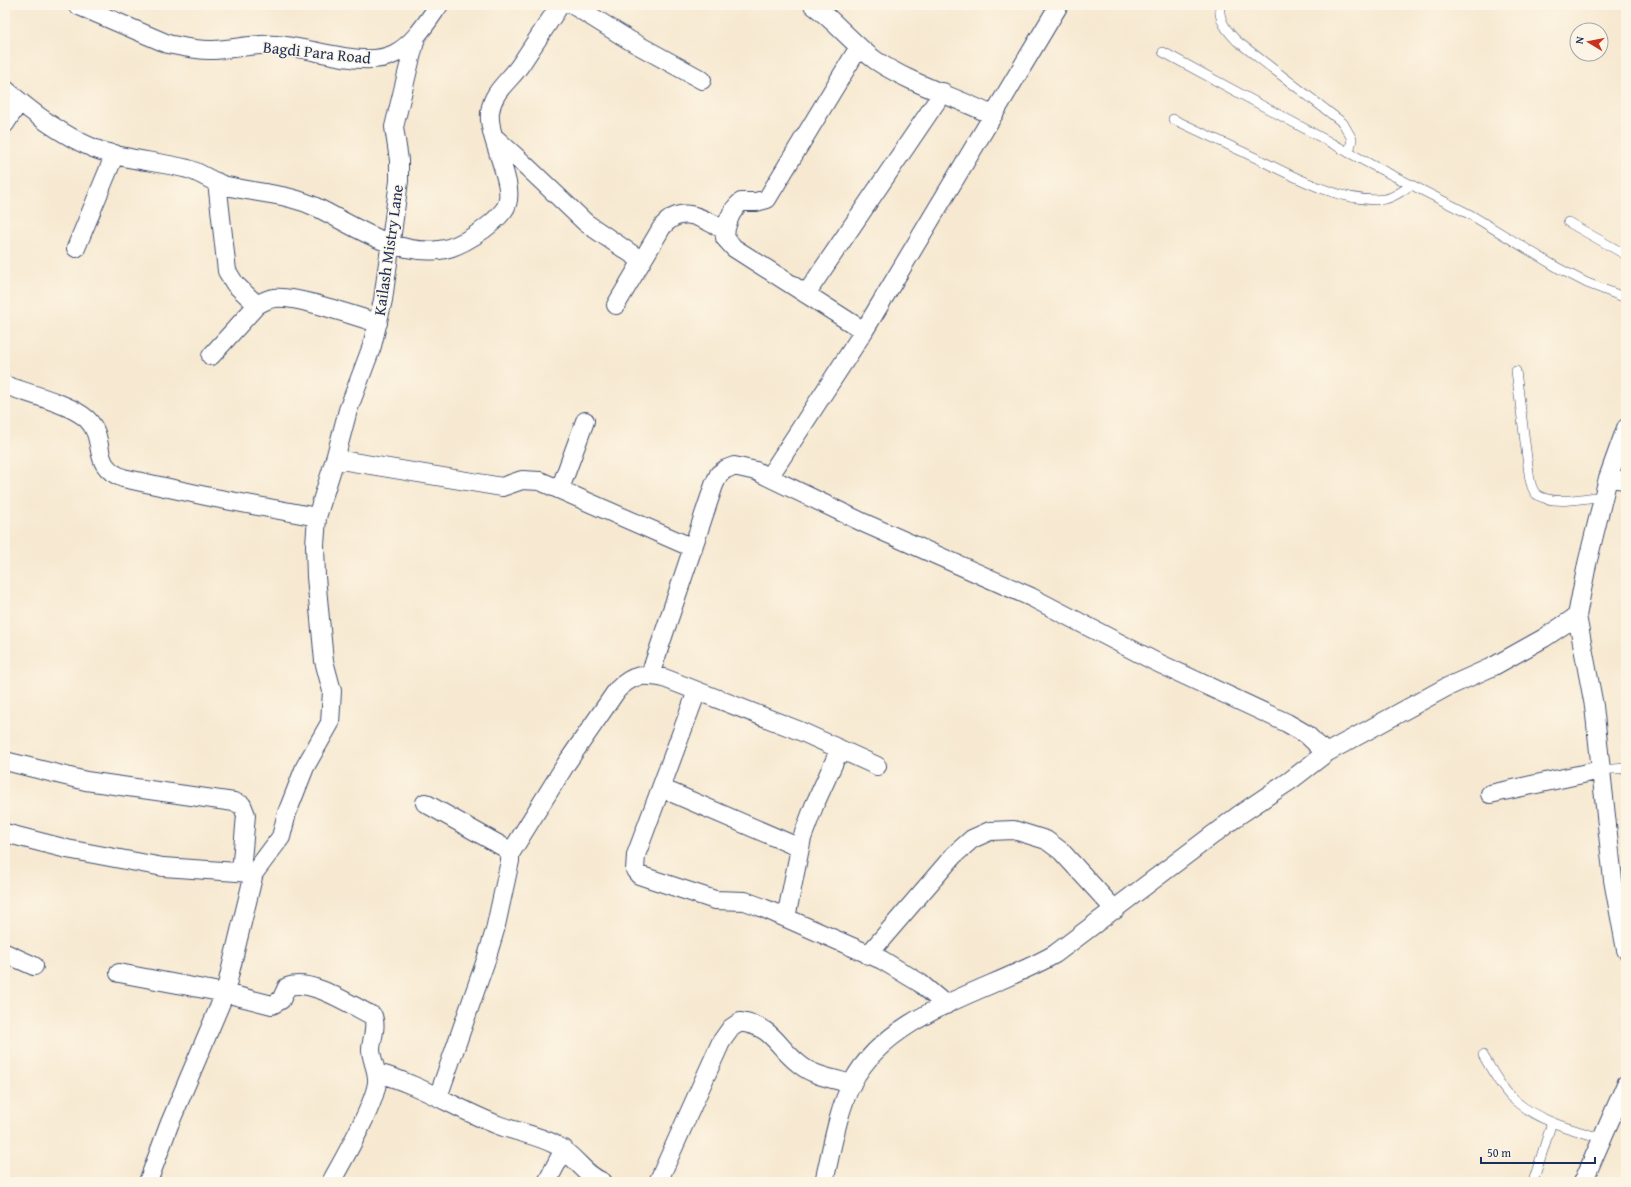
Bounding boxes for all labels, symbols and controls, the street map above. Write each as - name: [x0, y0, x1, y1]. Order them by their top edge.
- north arrow: [1569, 22, 1609, 62]
- street label: Bagdi Para Road: [262, 34, 373, 70]
- text: N: [1571, 35, 1588, 45]
- street label: Kailash Mistry Lane: [367, 183, 409, 317]
- scale bar: [1481, 1139, 1595, 1165]
- text: 50 m: [1487, 1144, 1511, 1161]

